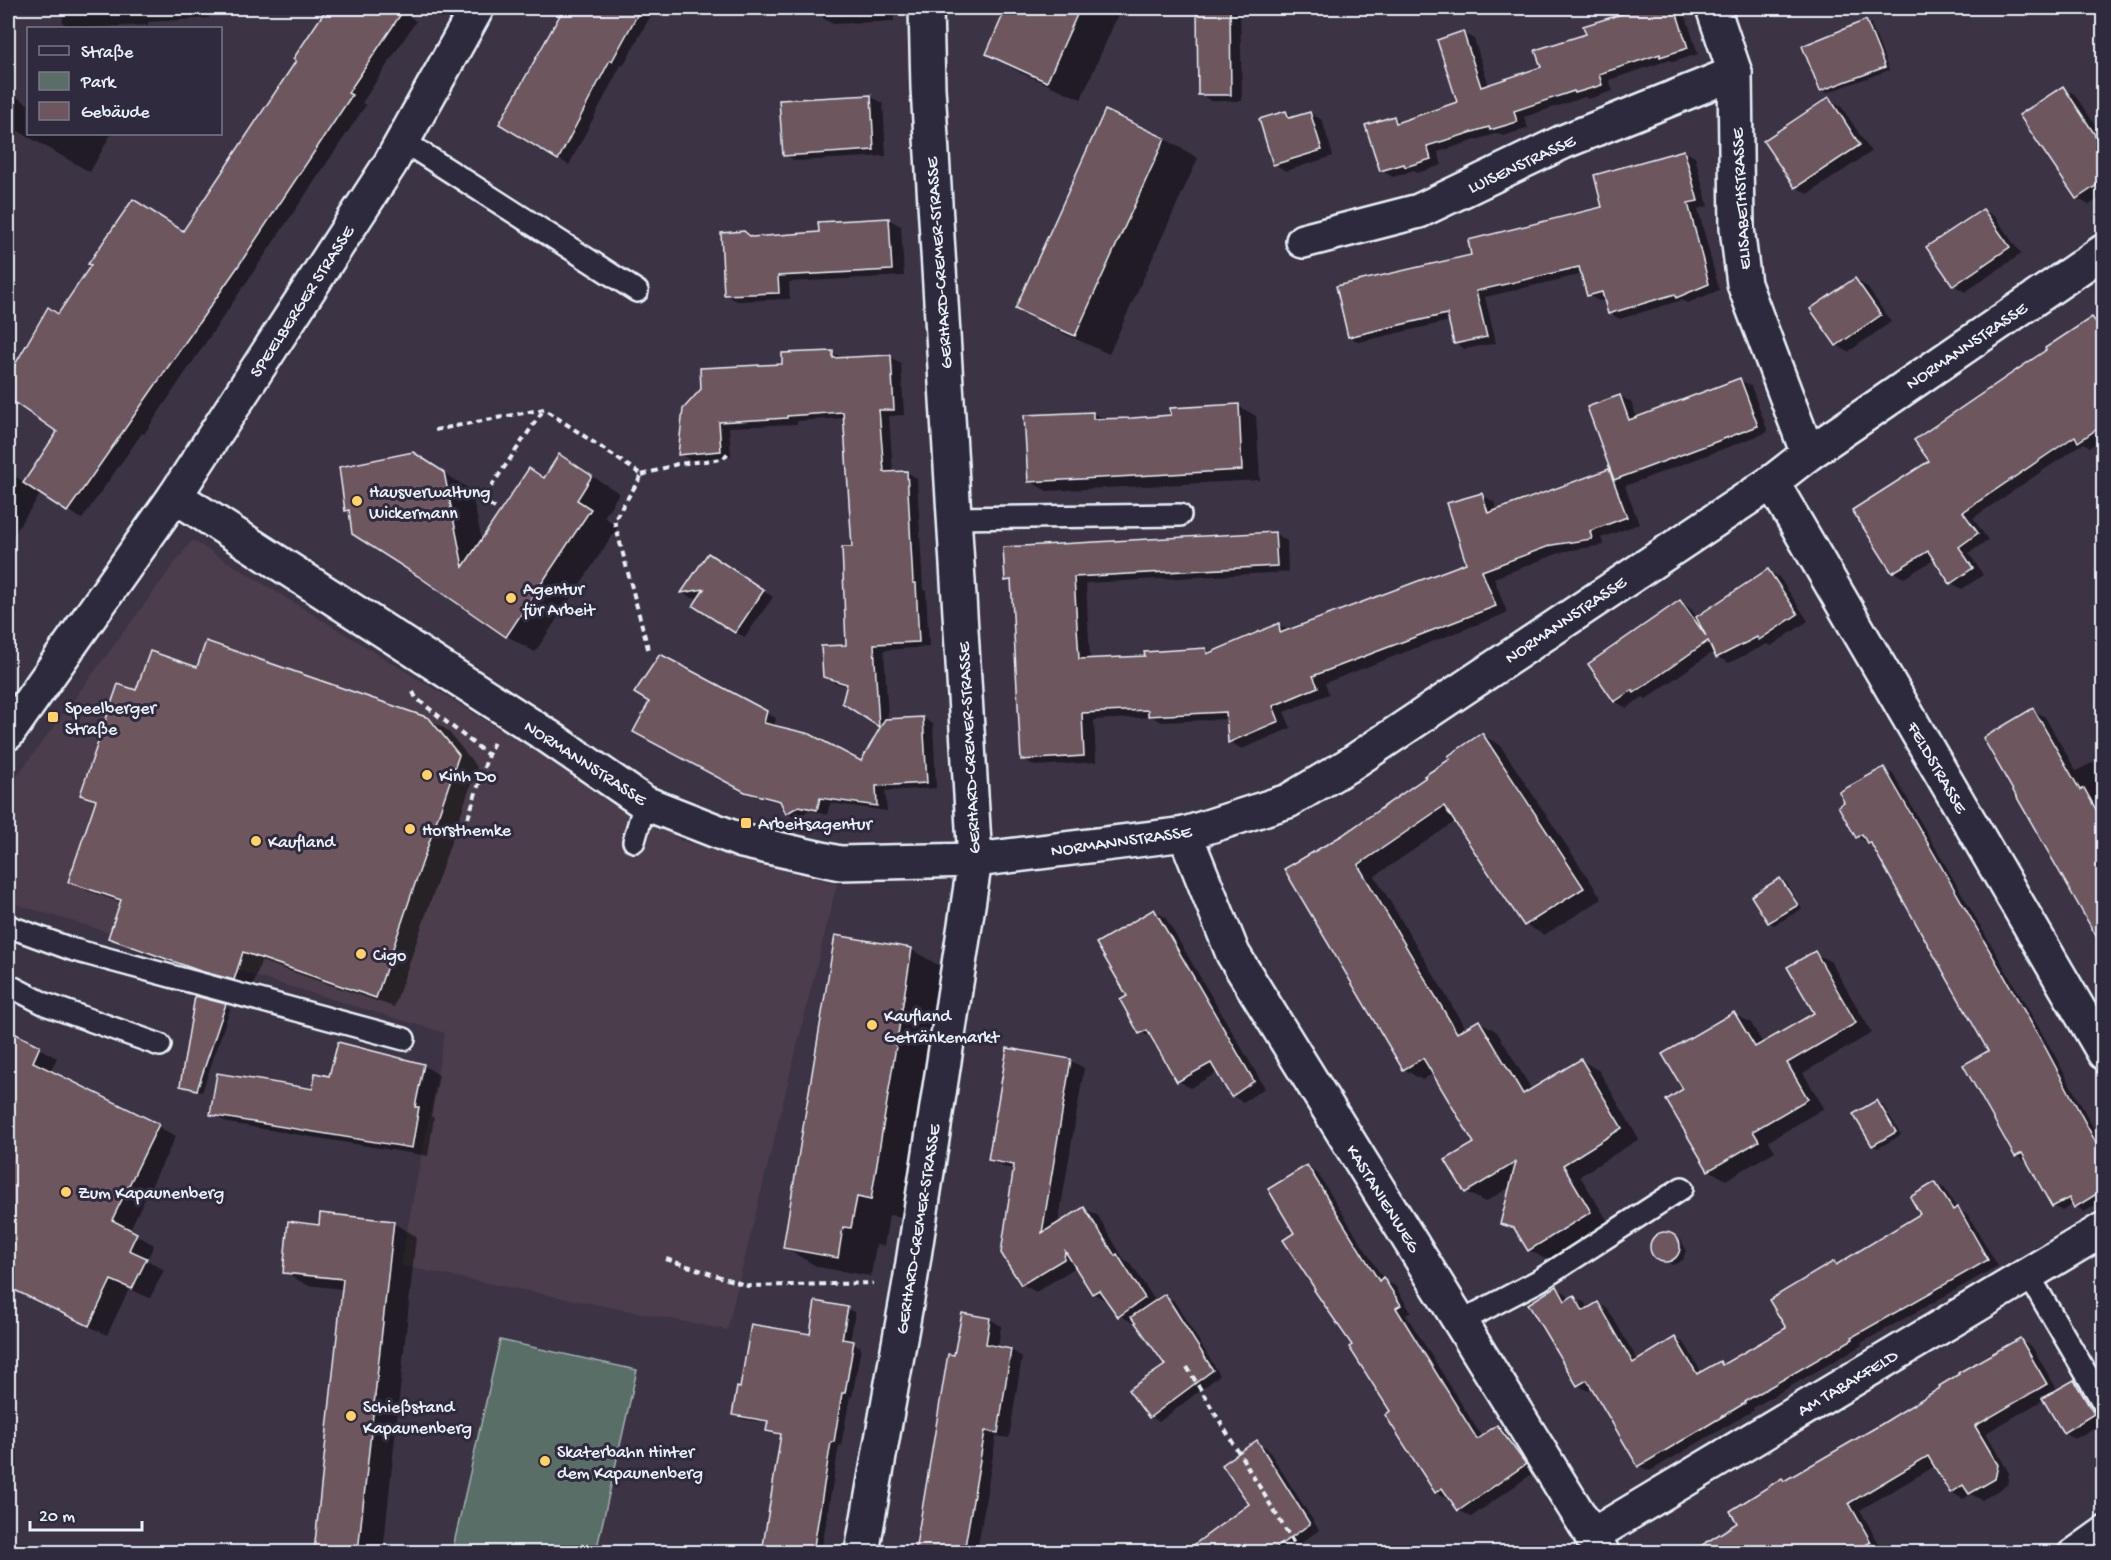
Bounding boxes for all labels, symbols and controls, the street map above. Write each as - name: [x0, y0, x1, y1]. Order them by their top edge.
- legend: [27, 27, 222, 135]
- text: Straße: [81, 43, 134, 64]
- text: Park: [80, 73, 117, 94]
- text: Gebäude: [81, 103, 150, 124]
- street label: ELISABETHSTRASSE: [1728, 127, 1757, 270]
- street label: LUISENSTRASSE: [1465, 131, 1580, 199]
- street label: GERHARD-CREMER-STRASSE: [923, 156, 958, 369]
- street label: SPEELBERGER STRASSE: [246, 222, 360, 382]
- street label: NORMANNSTRASSE: [1903, 298, 2033, 395]
- place label: Hausverwaltung Wickermann: [369, 483, 490, 525]
- marker: Hausverwaltung Wickermann: [350, 494, 364, 508]
- street label: NORMANNSTRASSE: [1502, 572, 1632, 669]
- place label: Agentur für Arbeit: [522, 580, 596, 622]
- marker: Agentur für Arbeit: [504, 591, 518, 605]
- street label: GERHARD-CREMER-STRASSE: [954, 641, 987, 854]
- place label: Speelberger Straße: [65, 699, 157, 741]
- marker: Speelberger Straße: [46, 710, 60, 724]
- street label: NORMANNSTRASSE: [519, 717, 650, 812]
- street label: FELDSTRASSE: [1901, 718, 1971, 818]
- place label: Kinh Do: [439, 767, 496, 788]
- marker: Kinh Do: [420, 768, 434, 782]
- place label: Arbeitsagentur: [758, 815, 874, 836]
- marker: Arbeitsagentur: [739, 816, 753, 830]
- place label: Horsthemke: [422, 821, 512, 842]
- marker: Horsthemke: [403, 822, 417, 836]
- street label: NORMANNSTRASSE: [1050, 822, 1194, 863]
- place label: Kaufland: [268, 833, 336, 854]
- marker: Kaufland: [249, 834, 263, 848]
- place label: Cigo: [373, 946, 406, 967]
- marker: Cigo: [354, 947, 368, 961]
- place label: Kaufland Getränkemarkt: [884, 1007, 1000, 1049]
- marker: Kaufland Getränkemarkt: [865, 1018, 879, 1032]
- street label: GERHARD-CREMER-STRASSE: [893, 1122, 947, 1336]
- street label: KASTANIENWEG: [1340, 1141, 1424, 1258]
- place label: Zum Kapaunenberg: [78, 1184, 224, 1205]
- marker: Zum Kapaunenberg: [59, 1185, 73, 1199]
- street label: AM TABAKFELD: [1794, 1346, 1903, 1422]
- place label: Schießstand Kapaunenberg: [363, 1398, 472, 1440]
- marker: Schießstand Kapaunenberg: [344, 1409, 358, 1423]
- place label: Skaterbahn Hinter dem Kapaunenberg: [557, 1443, 703, 1485]
- marker: Skaterbahn Hinter dem Kapaunenberg: [538, 1454, 552, 1468]
- scale bar: [30, 1494, 142, 1532]
- text: 20 m: [39, 1507, 75, 1528]

